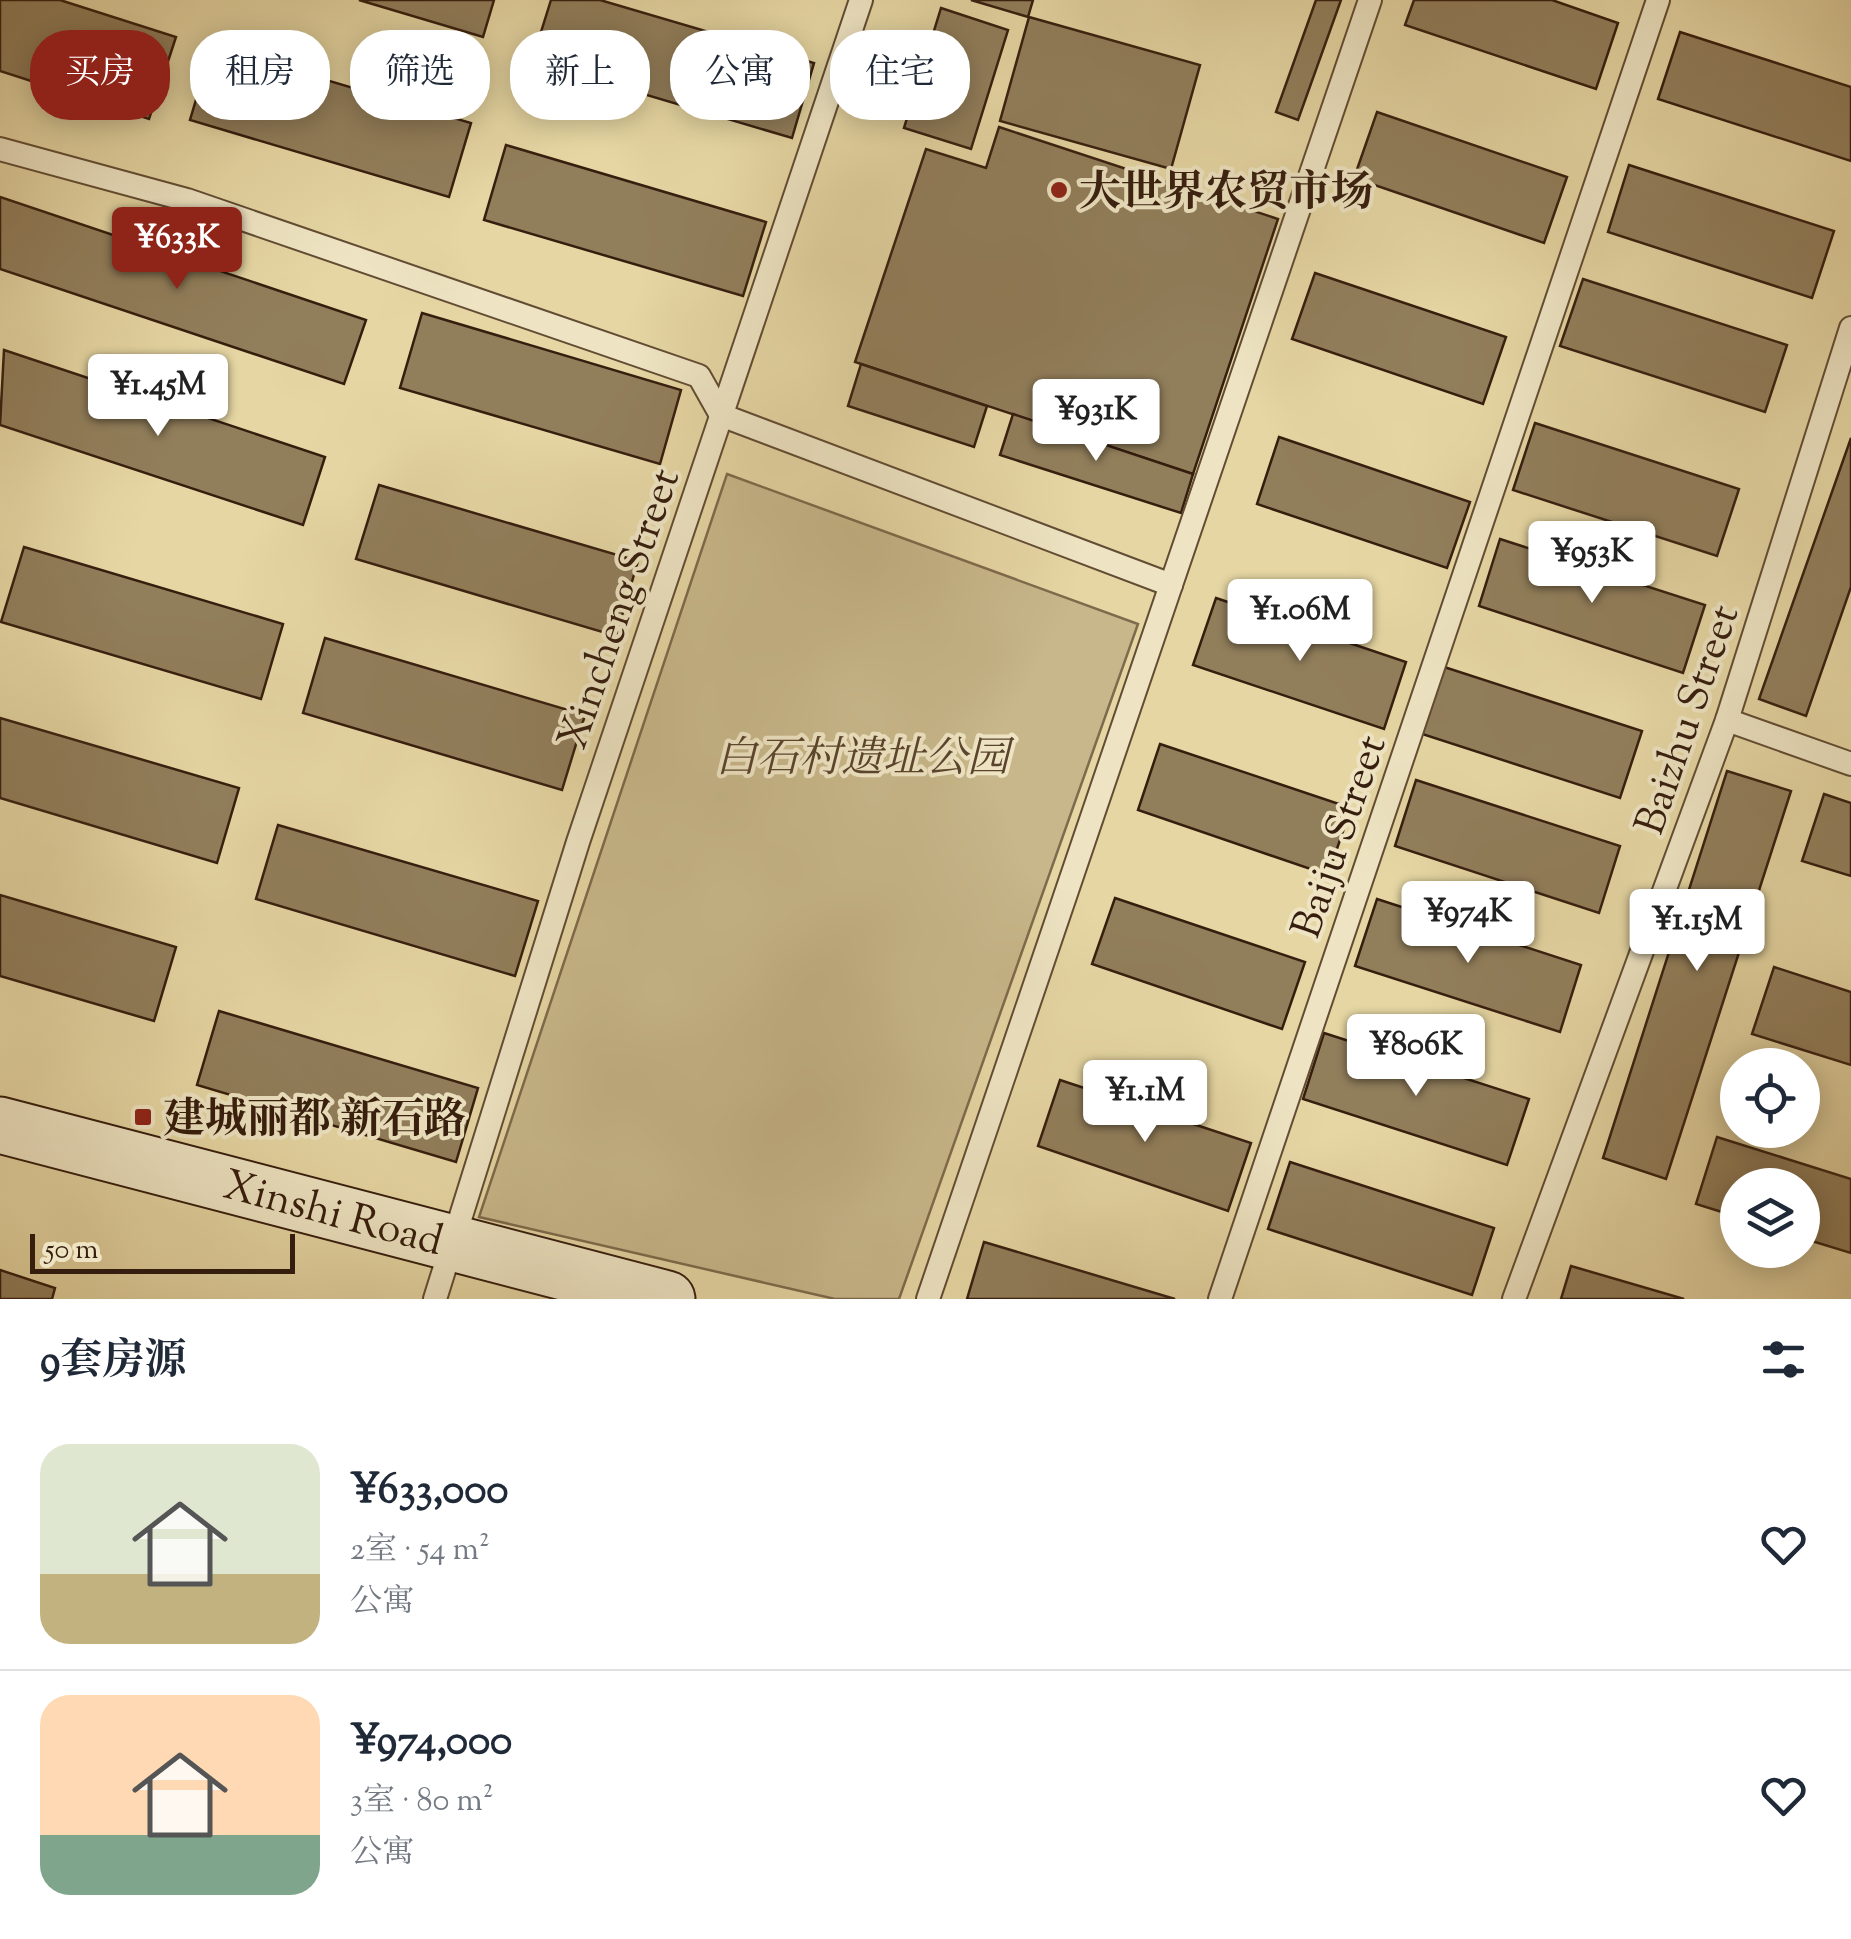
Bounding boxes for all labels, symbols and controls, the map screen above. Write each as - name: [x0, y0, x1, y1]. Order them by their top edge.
- chip: 买房: [30, 30, 170, 120]
- chip: 租房: [190, 30, 330, 120]
- chip: 筛选: [350, 30, 490, 120]
- chip: 新上: [510, 30, 650, 120]
- chip: 公寓: [670, 30, 810, 120]
- chip: 住宅: [830, 30, 970, 120]
- place label: 大世界农贸市场: [1079, 165, 1373, 225]
- marker: 大世界农贸市场: [1048, 179, 1070, 201]
- pin: ¥633K: [107, 207, 247, 292]
- text: ¥633K: [134, 216, 220, 262]
- pin: ¥1.45M: [77, 354, 239, 439]
- text: ¥1.45M: [110, 363, 206, 409]
- pin: ¥931K: [1026, 379, 1166, 464]
- text: ¥931K: [1055, 388, 1137, 434]
- street label: Xincheng Street: [546, 461, 698, 758]
- pin: ¥953K: [1522, 521, 1662, 606]
- text: ¥953K: [1550, 530, 1634, 576]
- pin: ¥1.06M: [1219, 579, 1381, 664]
- text: ¥1.06M: [1250, 588, 1350, 634]
- street label: Baizhu Street: [1622, 598, 1757, 844]
- street label: Baiju Street: [1279, 728, 1404, 947]
- park label: 白石村遗址公园: [715, 731, 1015, 791]
- pin: ¥974K: [1398, 881, 1538, 966]
- pin: ¥1.15M: [1616, 889, 1778, 974]
- text: ¥974K: [1424, 890, 1513, 936]
- text: ¥1.15M: [1652, 898, 1742, 944]
- pin: ¥806K: [1346, 1014, 1486, 1099]
- text: ¥806K: [1369, 1023, 1463, 1069]
- map controls: [1720, 1048, 1820, 1268]
- button: locate: [1720, 1048, 1820, 1148]
- pin: ¥1.1M: [1075, 1060, 1215, 1145]
- text: ¥1.1M: [1105, 1069, 1185, 1115]
- place label: 建城丽都 新石路: [163, 1092, 466, 1152]
- marker: 建城丽都 新石路: [132, 1106, 154, 1128]
- street label: Xinshi Road: [216, 1158, 449, 1274]
- button: layers: [1720, 1168, 1820, 1268]
- scale bar: [30, 1229, 295, 1274]
- text: 50 m: [45, 1231, 99, 1271]
- icon: filters: [1756, 1332, 1811, 1387]
- text: 9套房源: [40, 1333, 186, 1393]
- text: ¥633,000: [350, 1462, 509, 1522]
- icon: home: [120, 1484, 240, 1604]
- icon: heart: [1756, 1517, 1811, 1572]
- text: 2室 · 54 m²: [350, 1528, 490, 1574]
- text: 公寓: [350, 1580, 414, 1626]
- text: ¥974,000: [350, 1713, 512, 1773]
- icon: home: [120, 1735, 240, 1855]
- icon: heart: [1756, 1768, 1811, 1823]
- text: 3室 · 80 m²: [350, 1779, 494, 1825]
- text: 公寓: [350, 1831, 414, 1877]

